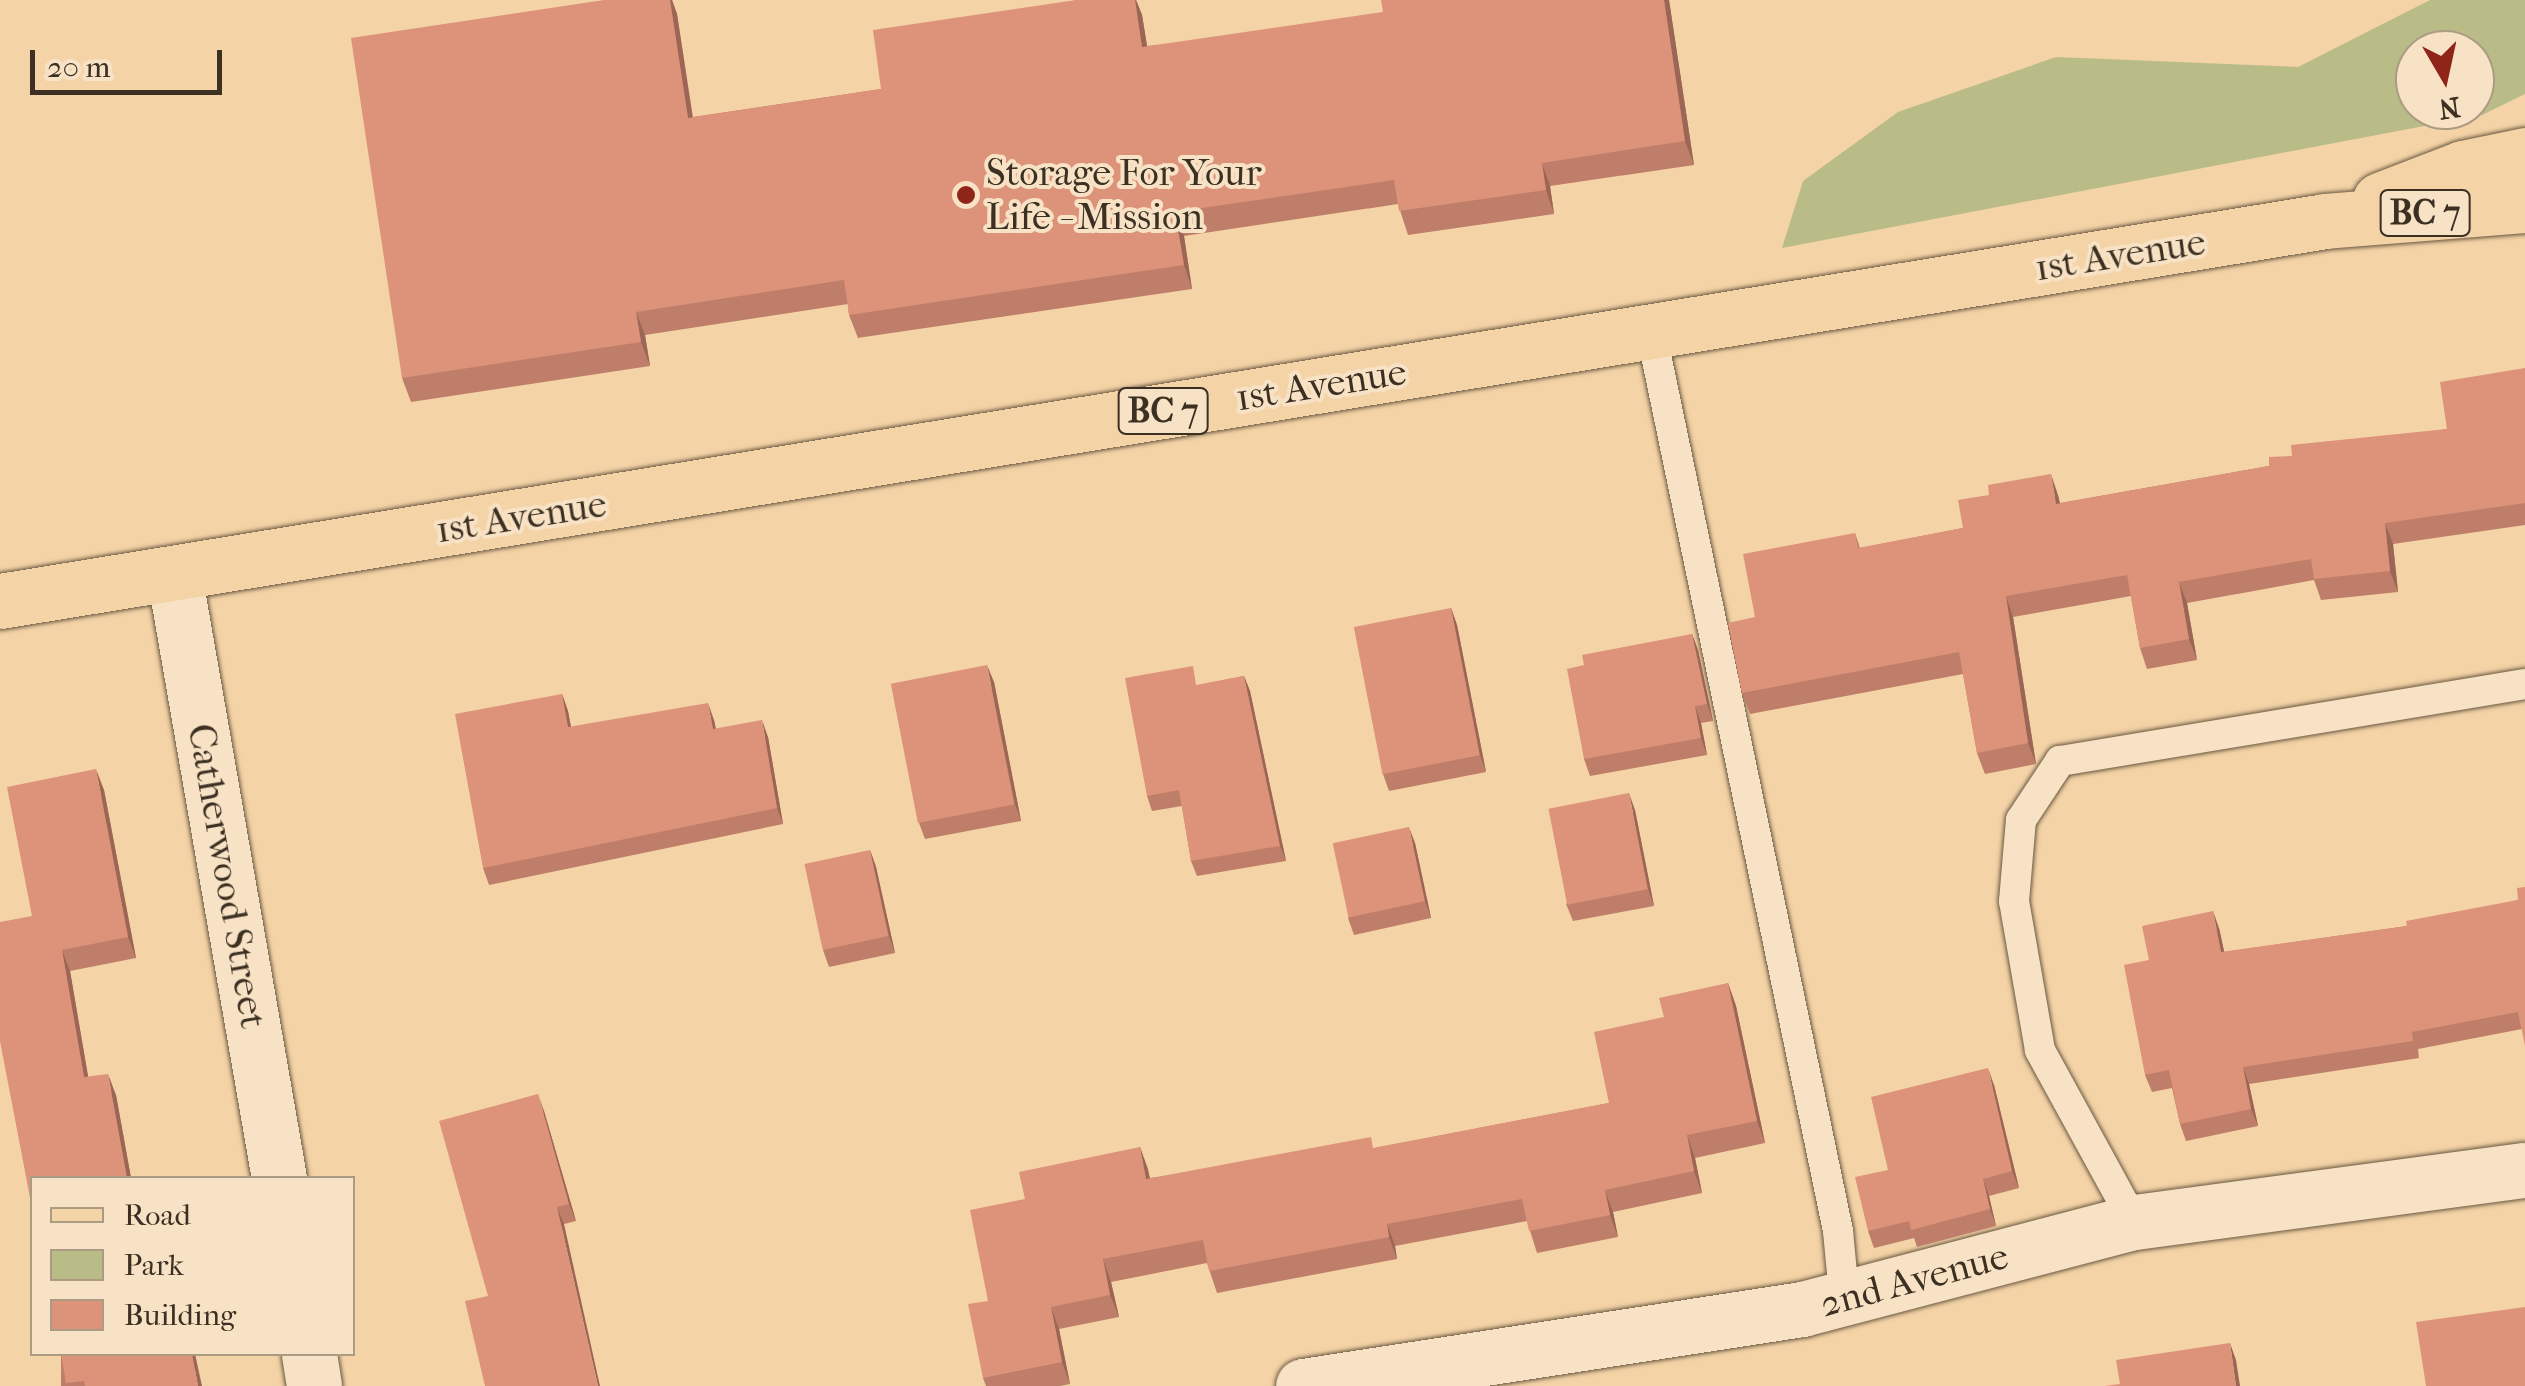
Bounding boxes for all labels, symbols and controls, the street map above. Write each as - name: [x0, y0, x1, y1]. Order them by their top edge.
- scale bar: [35, 30, 228, 92]
- north arrow: [2395, 30, 2495, 130]
- text: 20 m: [47, 50, 110, 85]
- text: N: [2436, 90, 2463, 126]
- place label: Storage For Your Life - Mission: [986, 150, 1262, 240]
- road number: BC 7: [2378, 183, 2472, 243]
- marker: Storage For Your Life - Mission: [955, 184, 977, 206]
- street label: 1st Avenue: [2032, 219, 2208, 291]
- street label: 1st Avenue: [1233, 349, 1409, 421]
- road number: BC 7: [1116, 381, 1210, 441]
- street label: 1st Avenue: [433, 481, 609, 553]
- street label: Catherwood Street: [178, 720, 276, 1032]
- legend: [30, 1176, 355, 1356]
- text: Road: [124, 1198, 191, 1233]
- street label: 2nd Avenue: [1815, 1233, 2013, 1327]
- text: Park: [124, 1248, 184, 1283]
- text: Building: [124, 1298, 236, 1333]

